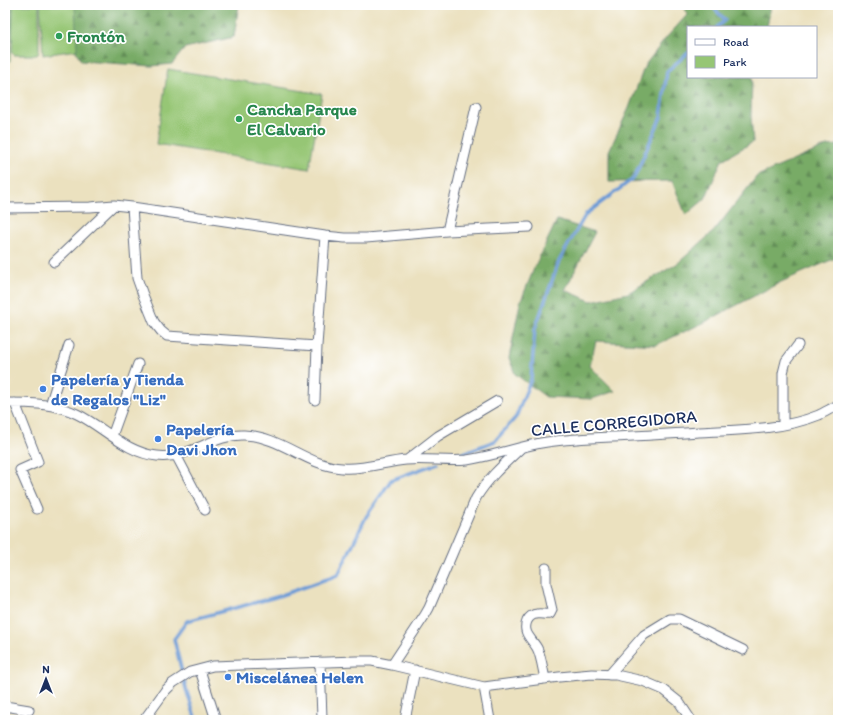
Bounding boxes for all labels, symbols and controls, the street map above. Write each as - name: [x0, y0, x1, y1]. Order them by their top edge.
- place label: Frontón: [67, 26, 125, 46]
- legend: [687, 26, 817, 78]
- marker: Frontón: [54, 31, 64, 41]
- text: Road: [723, 35, 749, 49]
- text: Park: [723, 55, 747, 69]
- place label: Cancha Parque El Calvario: [247, 99, 357, 139]
- marker: Cancha Parque El Calvario: [234, 114, 244, 124]
- place label: Papelería y Tienda de Regalos "Liz": [51, 369, 184, 410]
- marker: Papelería y Tienda de Regalos "Liz": [38, 384, 48, 394]
- street label: CALLE CORREGIDORA: [530, 406, 698, 440]
- place label: Papelería Davi Jhon: [166, 419, 237, 459]
- marker: Papelería Davi Jhon: [153, 434, 163, 444]
- north arrow: [26, 659, 66, 699]
- text: N: [42, 663, 50, 676]
- place label: Miscelánea Helen: [236, 667, 364, 687]
- marker: Miscelánea Helen: [223, 672, 233, 682]

